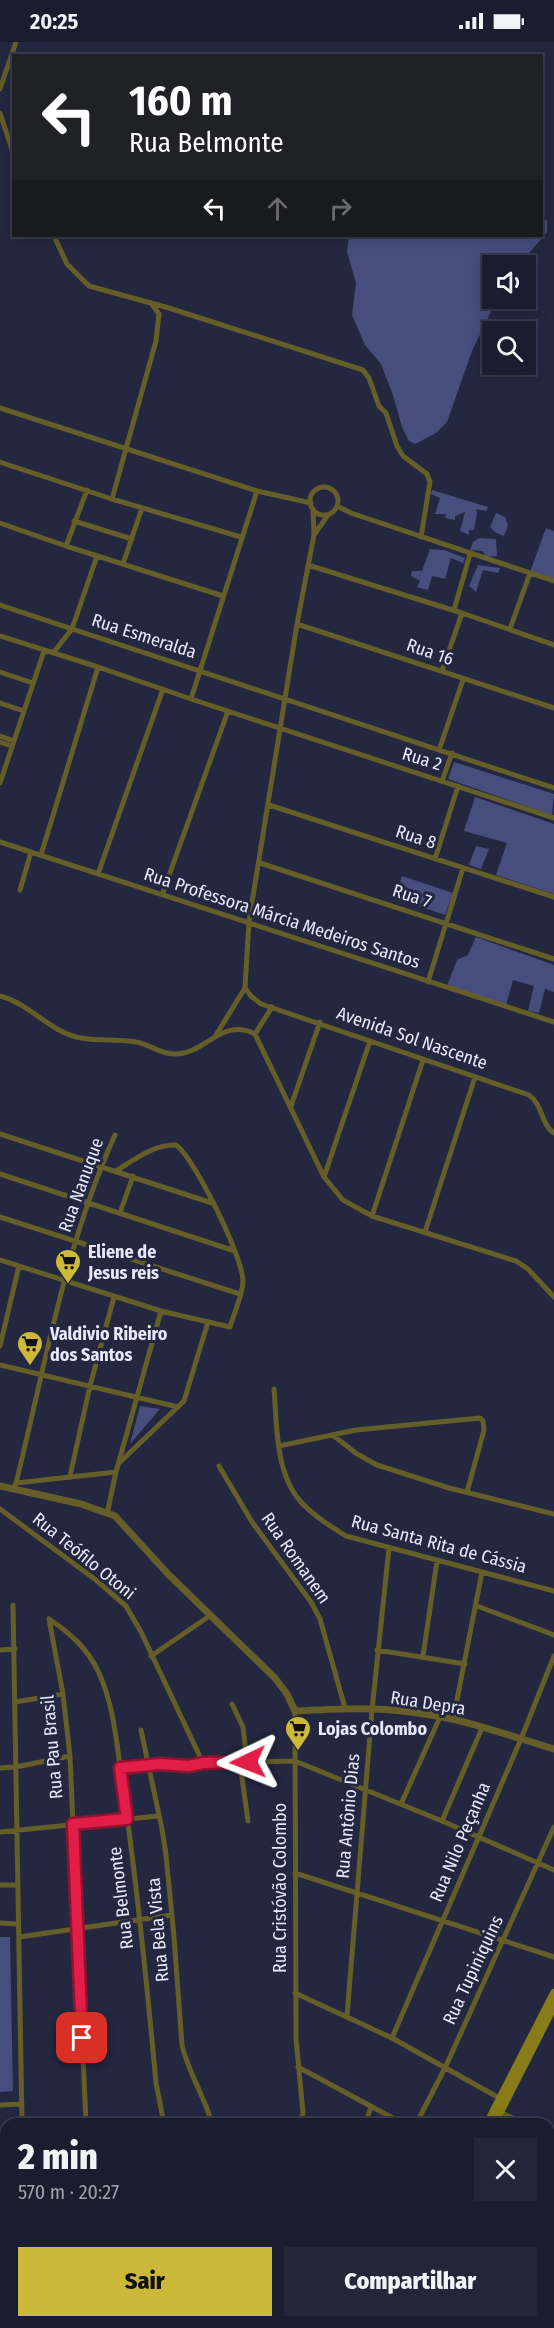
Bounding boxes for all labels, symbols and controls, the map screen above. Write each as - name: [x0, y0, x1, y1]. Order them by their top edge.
- text: 20:25: [30, 8, 78, 35]
- text: 160 m: [129, 76, 232, 126]
- icon: left: [30, 78, 108, 156]
- text: Rua Belmonte: [129, 127, 284, 159]
- icon: left: [198, 192, 231, 225]
- icon: ahead: [261, 192, 294, 225]
- icon: right: [324, 192, 357, 225]
- map controls: [482, 255, 536, 375]
- button: sound: [482, 255, 536, 309]
- button: search: [482, 321, 536, 375]
- street label: Rua Esmeralda: [89, 609, 199, 663]
- street label: Rua 16: [404, 634, 456, 670]
- street label: Rua 2: [400, 743, 444, 775]
- street label: Rua 8: [393, 820, 439, 854]
- street label: Rua Professora Márcia Medeiros Santos: [141, 863, 423, 973]
- street label: Rua 7: [390, 879, 434, 913]
- street label: Avenida Sol Nascente: [334, 1002, 490, 1074]
- street label: Rua Nanuque: [54, 1135, 108, 1235]
- place label: Eliene de Jesus reis: [87, 1241, 159, 1284]
- supermarket icon: Eliene de Jesus reis: [53, 1247, 83, 1285]
- place label: Valdivio Ribeiro dos Santos: [49, 1323, 168, 1366]
- supermarket icon: Valdivio Ribeiro dos Santos: [15, 1329, 45, 1367]
- street label: Rua Teófilo Otoni: [28, 1508, 140, 1604]
- street label: Rua Romanem: [257, 1508, 335, 1608]
- street label: Rua Santa Rita de Cássia: [349, 1510, 529, 1578]
- street label: Rua Depra: [389, 1686, 467, 1720]
- street label: Rua Pau Brasil: [36, 1694, 68, 1800]
- supermarket icon: Lojas Colombo: [283, 1714, 313, 1752]
- place label: Lojas Colombo: [318, 1718, 427, 1740]
- position arrow: [216, 1730, 280, 1794]
- street label: Rua Antônio Dias: [332, 1752, 364, 1879]
- street label: Rua Nilo Peçanha: [425, 1779, 495, 1905]
- street label: Rua Cristóvão Colombo: [269, 1803, 291, 1973]
- street label: Rua Belmonte: [104, 1845, 138, 1950]
- street label: Rua Bela Vista: [142, 1877, 174, 1983]
- street label: Rua Tupiniquins: [438, 1912, 508, 2028]
- pin: [56, 2012, 107, 2063]
- icon: arrive: [65, 2021, 98, 2054]
- text: 2 min: [18, 2135, 98, 2179]
- button: close: [474, 2138, 537, 2201]
- text: 570 m · 20:27: [18, 2180, 119, 2204]
- button: Sair: [18, 2247, 272, 2316]
- button: Compartilhar: [284, 2247, 537, 2316]

